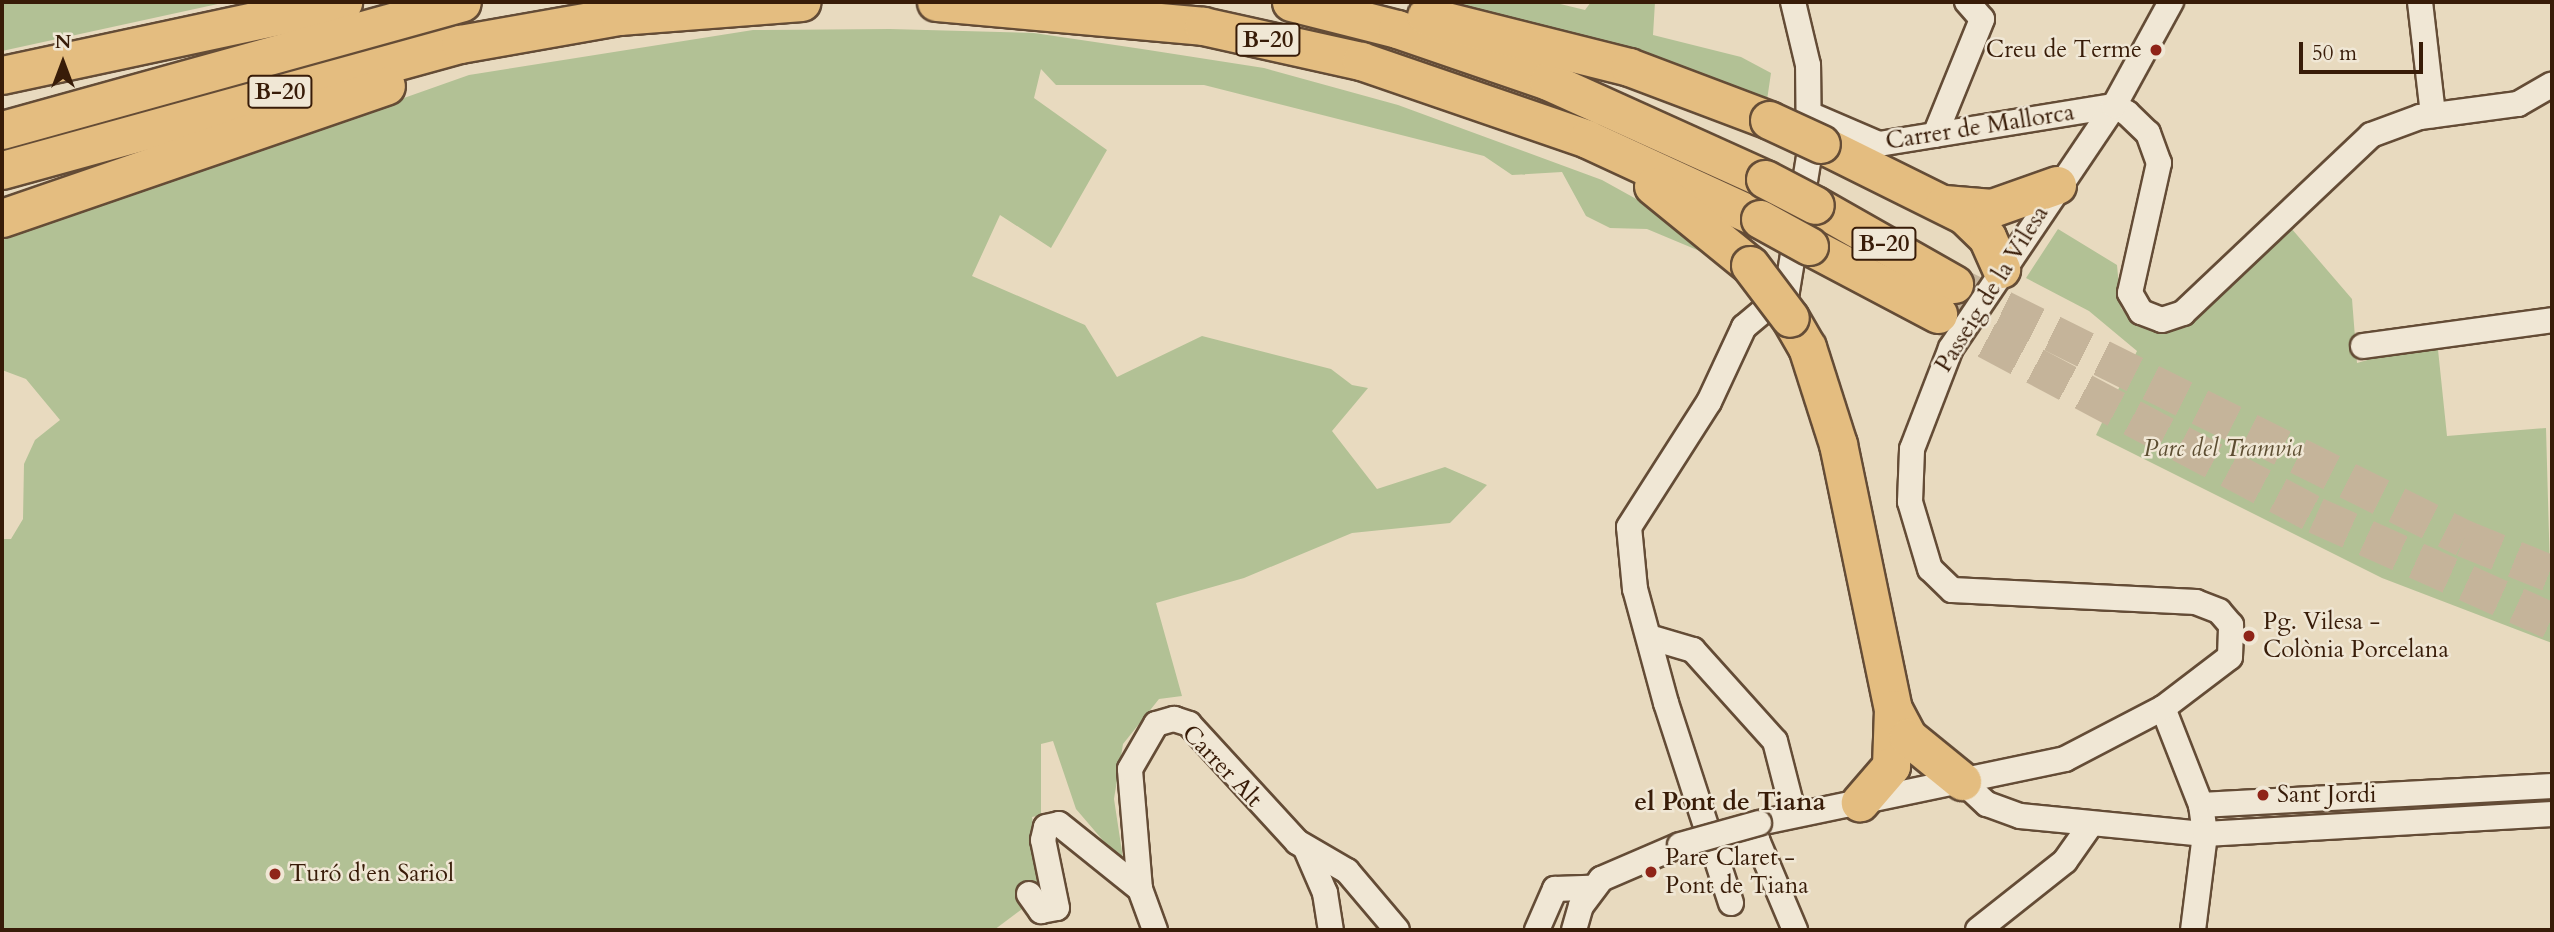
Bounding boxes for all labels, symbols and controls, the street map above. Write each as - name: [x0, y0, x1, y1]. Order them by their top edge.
- road number: B-20: [1235, 20, 1301, 60]
- north arrow: [28, 28, 98, 98]
- scale bar: [2302, 28, 2426, 72]
- text: N: [55, 29, 71, 55]
- place label: Creu de Terme: [1986, 36, 2142, 64]
- text: 50 m: [2312, 39, 2357, 68]
- marker: Creu de Terme: [2148, 42, 2164, 58]
- road number: B-20: [247, 72, 313, 111]
- street label: Carrer de Mallorca: [1884, 98, 2076, 156]
- street label: Passeig de la Vilesa: [1929, 200, 2055, 378]
- road number: B-20: [1851, 224, 1917, 264]
- park label: Parc del Tramvia: [2143, 435, 2303, 463]
- place label: Pg. Vilesa - Colònia Porcelana: [2263, 608, 2449, 664]
- marker: Pg. Vilesa - Colònia Porcelana: [2241, 628, 2257, 644]
- street label: Carrer Alt: [1176, 719, 1268, 813]
- place label: Sant Jordi: [2277, 781, 2376, 809]
- district label: el Pont de Tiana: [1634, 786, 1826, 818]
- marker: Sant Jordi: [2255, 787, 2271, 803]
- place label: Pare Claret - Pont de Tiana: [1665, 844, 1809, 900]
- place label: Turó d'en Sariol: [289, 860, 454, 888]
- marker: Pare Claret - Pont de Tiana: [1643, 864, 1659, 880]
- marker: Turó d'en Sariol: [267, 866, 283, 882]

